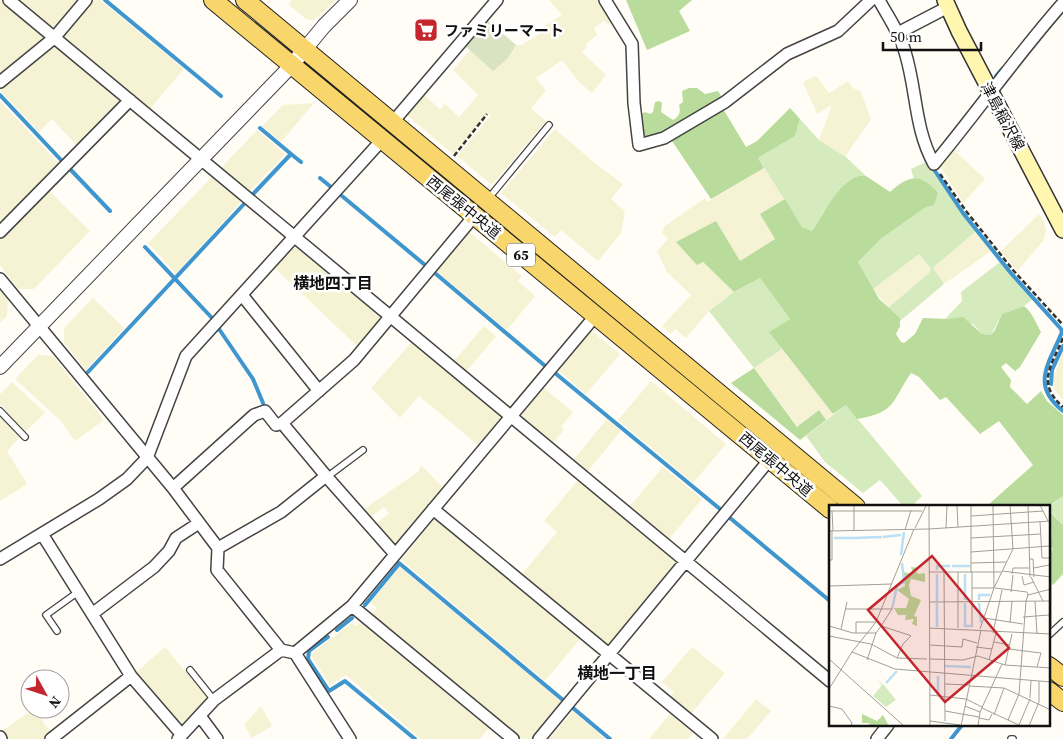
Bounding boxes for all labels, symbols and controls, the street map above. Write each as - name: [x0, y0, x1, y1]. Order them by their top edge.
- supermarket icon: ファミリーマート: [413, 17, 439, 43]
- place label: ファミリーマート: [444, 20, 564, 41]
- scale bar: [883, 20, 980, 52]
- text: 50 m: [890, 26, 922, 47]
- street label: 津島稲沢線: [976, 78, 1030, 154]
- street label: 西尾張中央道: [422, 171, 506, 243]
- road number: 65: [507, 244, 535, 266]
- district label: 横地四丁目: [293, 272, 373, 294]
- street label: 西尾張中央道: [735, 427, 817, 501]
- inset map: [829, 505, 1050, 726]
- district label: 横地一丁目: [577, 662, 657, 684]
- north arrow: [20, 669, 70, 719]
- text: N: [44, 692, 66, 713]

